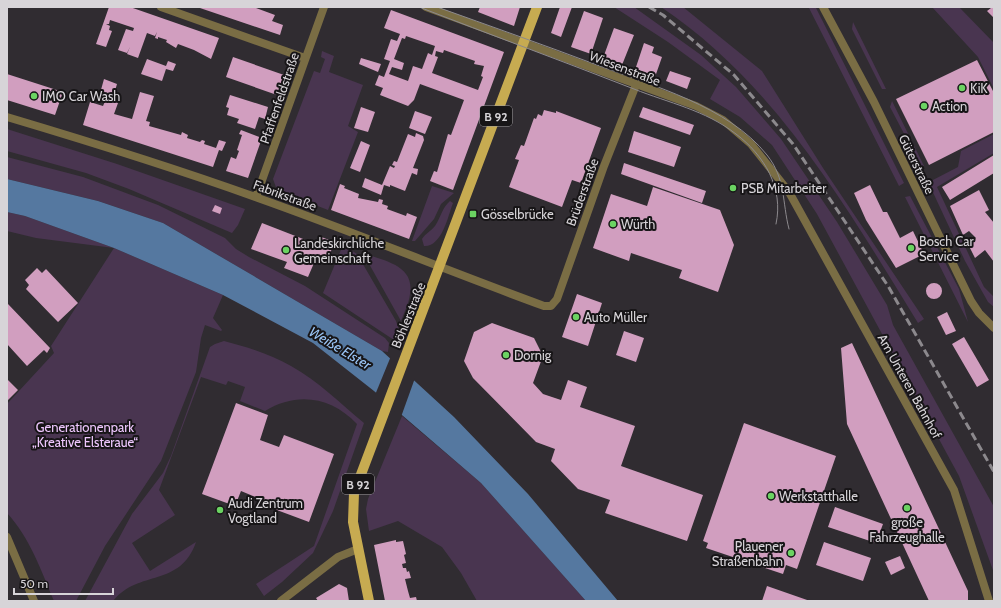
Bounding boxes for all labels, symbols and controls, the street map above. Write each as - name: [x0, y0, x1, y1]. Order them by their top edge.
- street label: Wiesenstraße: [587, 47, 663, 89]
- street label: Pfaffenfeldstraße: [256, 50, 302, 146]
- place label: KiK: [970, 80, 988, 96]
- marker: KiK: [957, 83, 967, 93]
- place label: IMO Car Wash: [42, 88, 120, 104]
- marker: IMO Car Wash: [29, 91, 39, 101]
- place label: Action: [932, 98, 967, 114]
- marker: Action: [919, 101, 929, 111]
- road number: B 92: [480, 106, 512, 126]
- street label: Güterstraße: [896, 131, 939, 197]
- street label: Brüderstraße: [562, 156, 602, 228]
- street label: Fabrikstraße: [251, 176, 319, 214]
- place label: PSB Mitarbeiter: [741, 180, 827, 196]
- marker: PSB Mitarbeiter: [728, 183, 738, 193]
- place label: Gösselbrücke: [481, 206, 554, 222]
- marker: Gösselbrücke: [468, 209, 478, 219]
- place label: Würth: [621, 216, 655, 232]
- marker: Würth: [608, 219, 618, 229]
- place label: Bosch Car Service: [919, 233, 974, 264]
- place label: Landeskirchliche Gemeinschaft: [294, 235, 385, 266]
- marker: Bosch Car Service: [906, 243, 916, 253]
- marker: Landeskirchliche Gemeinschaft: [281, 245, 291, 255]
- street label: Böhlerstraße: [388, 279, 429, 350]
- place label: Auto Müller: [584, 309, 648, 325]
- marker: Auto Müller: [571, 312, 581, 322]
- water label: Weiße Elster: [306, 322, 375, 374]
- street label: Am Unteren Bahnhof: [875, 331, 946, 442]
- place label: Dornig: [514, 347, 552, 363]
- marker: Dornig: [501, 350, 511, 360]
- park label: Generationenpark „Kreative Elsteraue“: [32, 419, 138, 450]
- road number: B 92: [342, 474, 374, 494]
- place label: Werkstatthalle: [779, 488, 858, 504]
- marker: Werkstatthalle: [766, 491, 776, 501]
- place label: Audi Zentrum Vogtland: [228, 495, 303, 526]
- marker: große Fahrzeughalle: [902, 503, 912, 513]
- marker: Audi Zentrum Vogtland: [215, 505, 225, 515]
- place label: große Fahrzeughalle: [869, 514, 945, 545]
- place label: Plauener Straßenbahn: [712, 538, 784, 569]
- marker: Plauener Straßenbahn: [786, 548, 796, 558]
- scale bar: [14, 570, 113, 596]
- text: 50 m: [20, 576, 48, 591]

